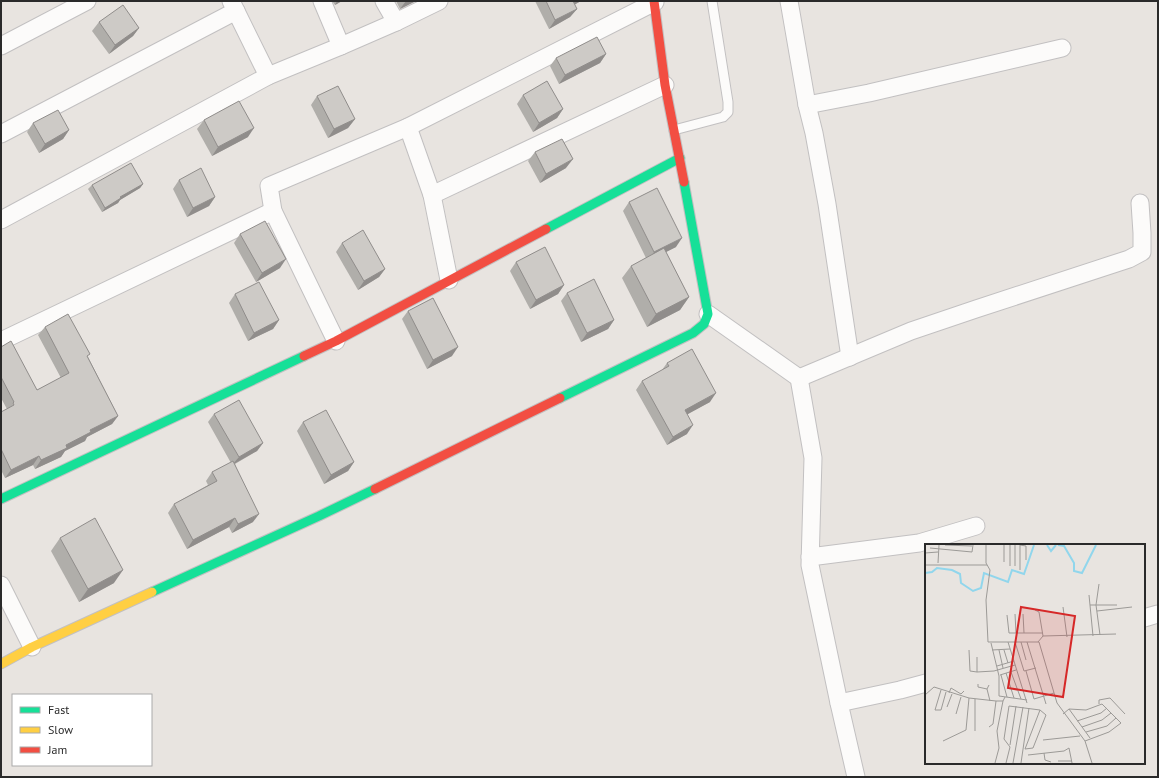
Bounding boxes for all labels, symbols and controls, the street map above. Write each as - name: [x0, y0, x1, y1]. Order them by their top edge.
- inset map: [925, 544, 1145, 764]
- legend: [12, 694, 152, 766]
- text: Fast: [48, 702, 69, 717]
- text: Slow: [48, 722, 73, 737]
- text: Jam: [47, 742, 67, 757]

